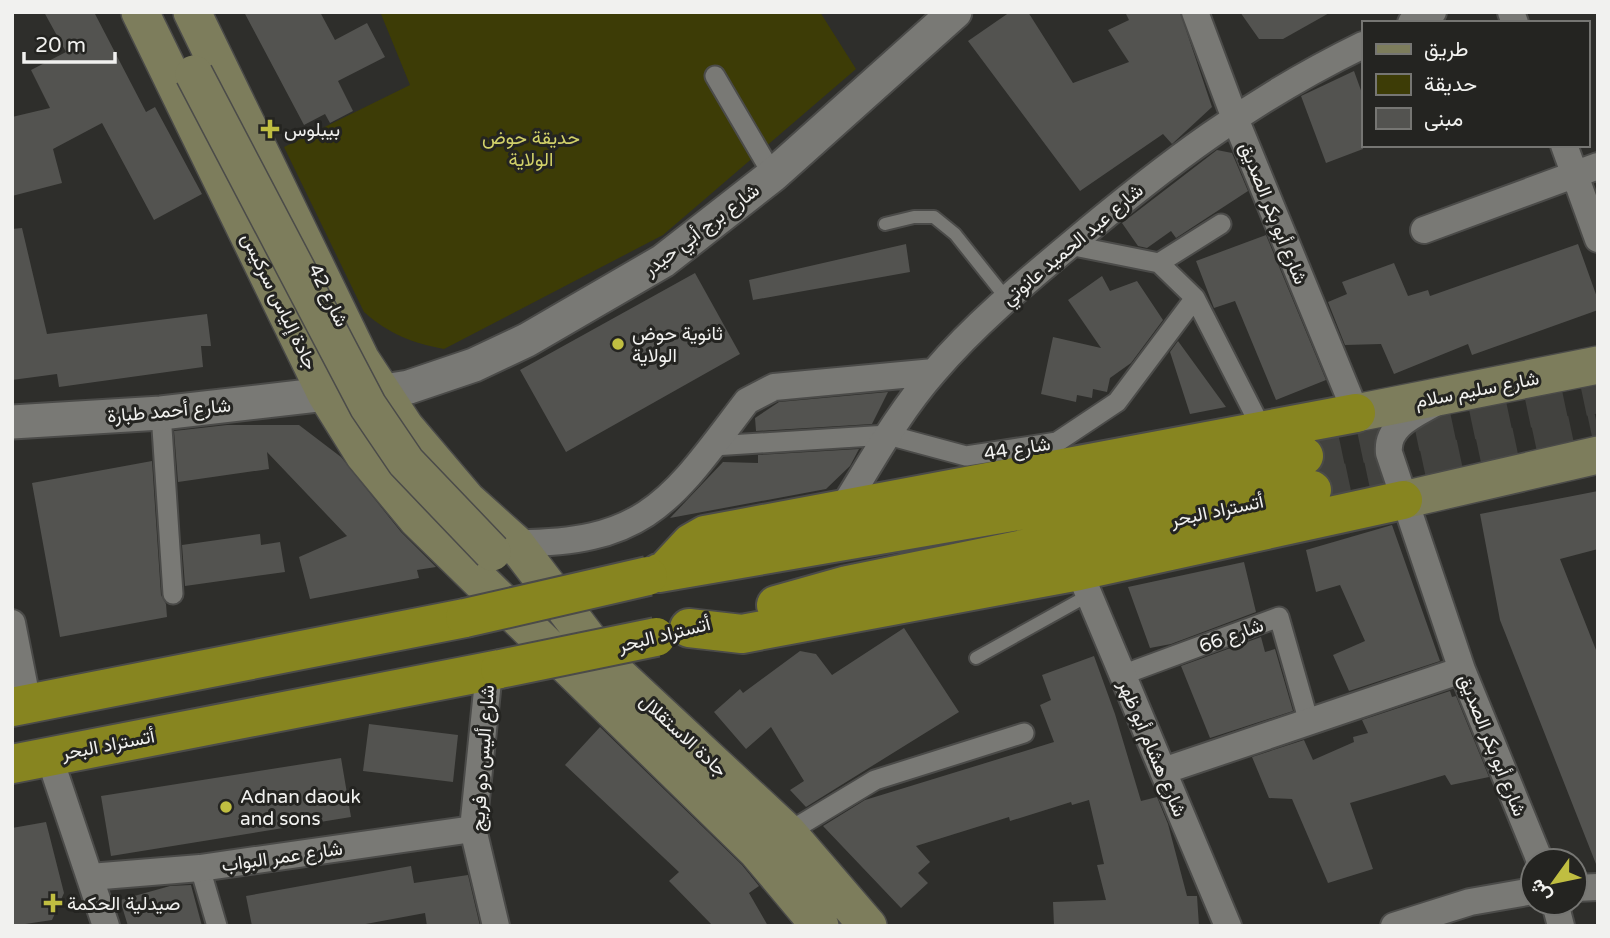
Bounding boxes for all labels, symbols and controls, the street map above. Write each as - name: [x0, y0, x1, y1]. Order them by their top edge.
- scale bar: [24, 21, 116, 65]
- legend: [1362, 21, 1589, 147]
- text: 20 m: [35, 33, 86, 58]
- text: طريق: [1424, 37, 1469, 62]
- text: حديقة: [1424, 72, 1477, 97]
- text: مبنى: [1424, 107, 1463, 132]
- place label: بيبلوس: [284, 119, 340, 141]
- marker: بيبلوس: [262, 121, 278, 137]
- park label: حديقة حوض الولاية: [482, 127, 580, 171]
- street label: شارع أبو بكر الصديق: [1234, 139, 1312, 288]
- street label: شارع برج أبي حيدر: [639, 179, 766, 284]
- street label: شارع عبد الحميد عانوتي: [998, 179, 1150, 313]
- street label: جادة إلياس سركيس: [236, 230, 322, 374]
- street label: شارع 42: [303, 260, 353, 331]
- place label: ثانوية حوض الولاية: [632, 323, 723, 367]
- marker: ثانوية حوض الولاية: [610, 336, 626, 352]
- street label: شارع سليم سلام: [1413, 367, 1541, 414]
- street label: شارع أحمد طبارة: [106, 395, 232, 428]
- street label: شارع 44: [982, 433, 1052, 466]
- street label: أتستراد البحر: [1168, 490, 1266, 532]
- street label: أتستراد البحر: [615, 613, 713, 657]
- street label: شارع 66: [1196, 614, 1267, 659]
- street label: شارع أبو بكر الصديق: [1453, 671, 1531, 820]
- street label: شارع هشام أبو ظهر: [1112, 676, 1191, 820]
- street label: شارع أليس دو فريج: [467, 684, 501, 832]
- street label: جادة الاستقلال: [635, 690, 731, 782]
- street label: أتستراد البحر: [59, 725, 157, 765]
- place label: Adnan daouk and sons: [240, 786, 361, 830]
- marker: Adnan daouk and sons: [218, 799, 234, 815]
- street label: شارع عمر البواب: [220, 838, 344, 877]
- north arrow: [1519, 847, 1589, 917]
- text: ش: [1525, 875, 1556, 906]
- place label: صيدلية الحكمة: [67, 893, 180, 915]
- marker: صيدلية الحكمة: [45, 895, 61, 911]

